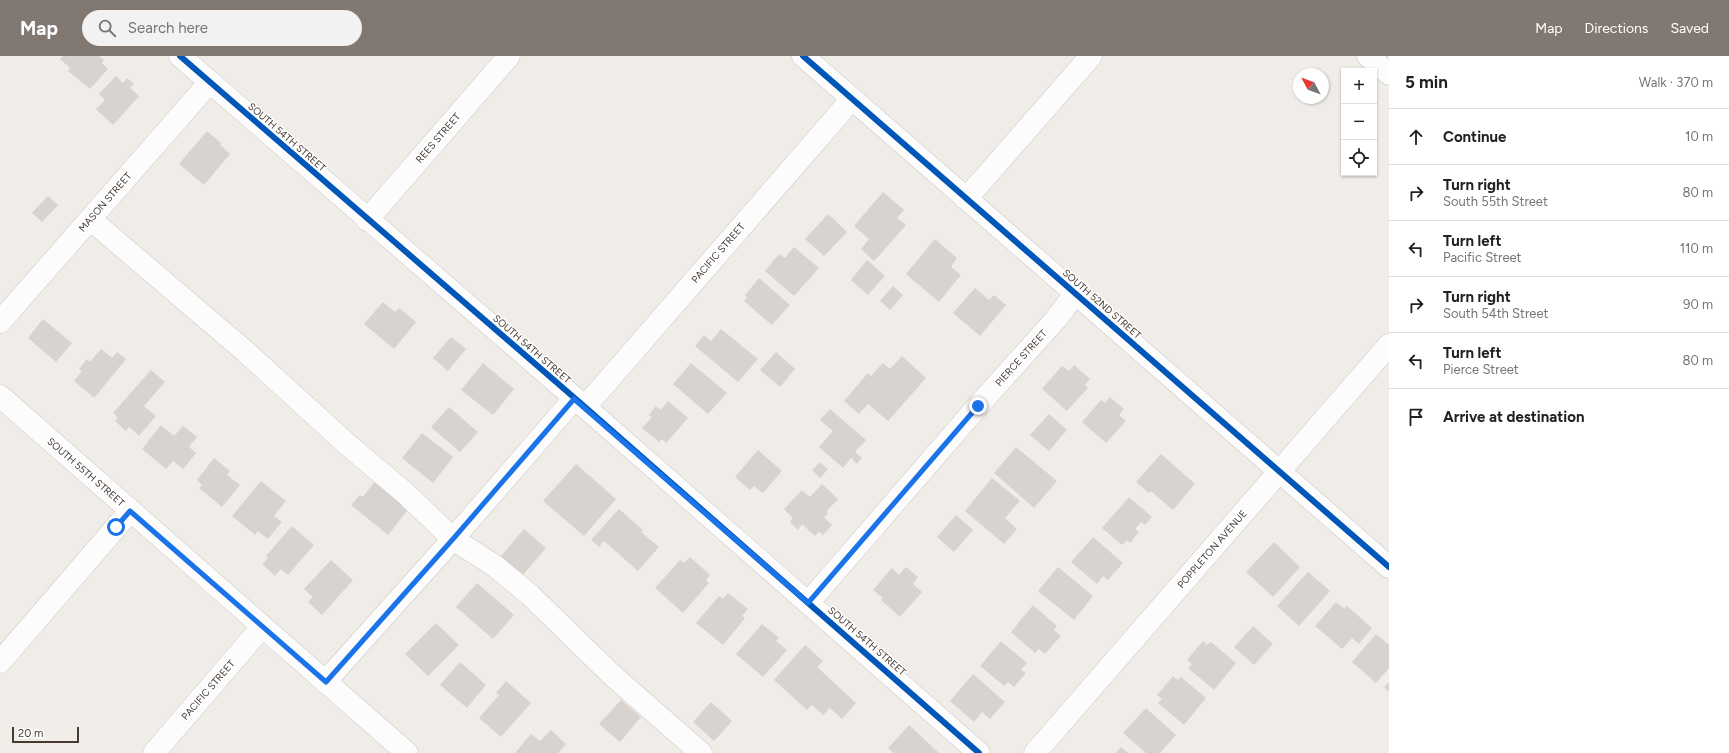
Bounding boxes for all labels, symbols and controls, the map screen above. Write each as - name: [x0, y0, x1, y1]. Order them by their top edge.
- search box: [82, 10, 362, 46]
- text: Map: [20, 17, 58, 40]
- icon: search: [96, 17, 118, 39]
- text: Search here: [128, 19, 208, 37]
- text: Map: [1535, 20, 1563, 37]
- text: Directions: [1585, 20, 1648, 37]
- text: Saved: [1670, 20, 1709, 37]
- north arrow: [1293, 68, 1329, 104]
- map controls: [1341, 68, 1377, 176]
- button: +: [1341, 68, 1377, 104]
- text: 5 min: [1405, 72, 1448, 92]
- text: Walk · 370 m: [1639, 75, 1713, 90]
- street label: SOUTH 54TH STREET: [245, 100, 329, 175]
- button: −: [1341, 104, 1377, 140]
- street label: REES STREET: [413, 110, 464, 166]
- icon: ahead: [1405, 126, 1427, 148]
- text: Continue: [1443, 128, 1506, 146]
- text: 10 m: [1685, 129, 1713, 144]
- button: locate: [1341, 140, 1377, 176]
- street label: MASON STREET: [76, 169, 135, 234]
- text: Turn right: [1443, 176, 1511, 194]
- icon: right: [1405, 182, 1427, 204]
- text: 80 m: [1682, 185, 1713, 200]
- text: South 55th Street: [1443, 194, 1548, 209]
- street label: PACIFIC STREET: [688, 220, 748, 286]
- text: Turn left: [1443, 232, 1501, 250]
- icon: left: [1405, 238, 1427, 260]
- text: 110 m: [1680, 241, 1713, 256]
- text: Pacific Street: [1443, 250, 1522, 265]
- street label: SOUTH 52ND STREET: [1060, 266, 1144, 342]
- text: Turn right: [1443, 288, 1511, 306]
- icon: right: [1405, 294, 1427, 316]
- text: 90 m: [1683, 297, 1713, 312]
- text: South 54th Street: [1443, 306, 1548, 321]
- street label: SOUTH 54TH STREET: [490, 312, 574, 387]
- street label: PIERCE STREET: [992, 327, 1050, 389]
- text: Turn left: [1443, 344, 1501, 362]
- icon: left: [1405, 350, 1427, 372]
- text: 80 m: [1682, 353, 1713, 368]
- text: Pierce Street: [1443, 362, 1519, 377]
- route end: [969, 397, 987, 415]
- icon: arrive: [1405, 406, 1427, 428]
- text: Arrive at destination: [1443, 408, 1584, 426]
- street label: SOUTH 55TH STREET: [45, 435, 128, 510]
- street label: POPPLETON AVENUE: [1174, 507, 1250, 591]
- route start: [107, 518, 125, 536]
- street label: SOUTH 54TH STREET: [825, 604, 909, 679]
- street label: PACIFIC STREET: [178, 657, 238, 723]
- scale bar: [12, 725, 79, 744]
- text: 20 m: [18, 727, 43, 740]

